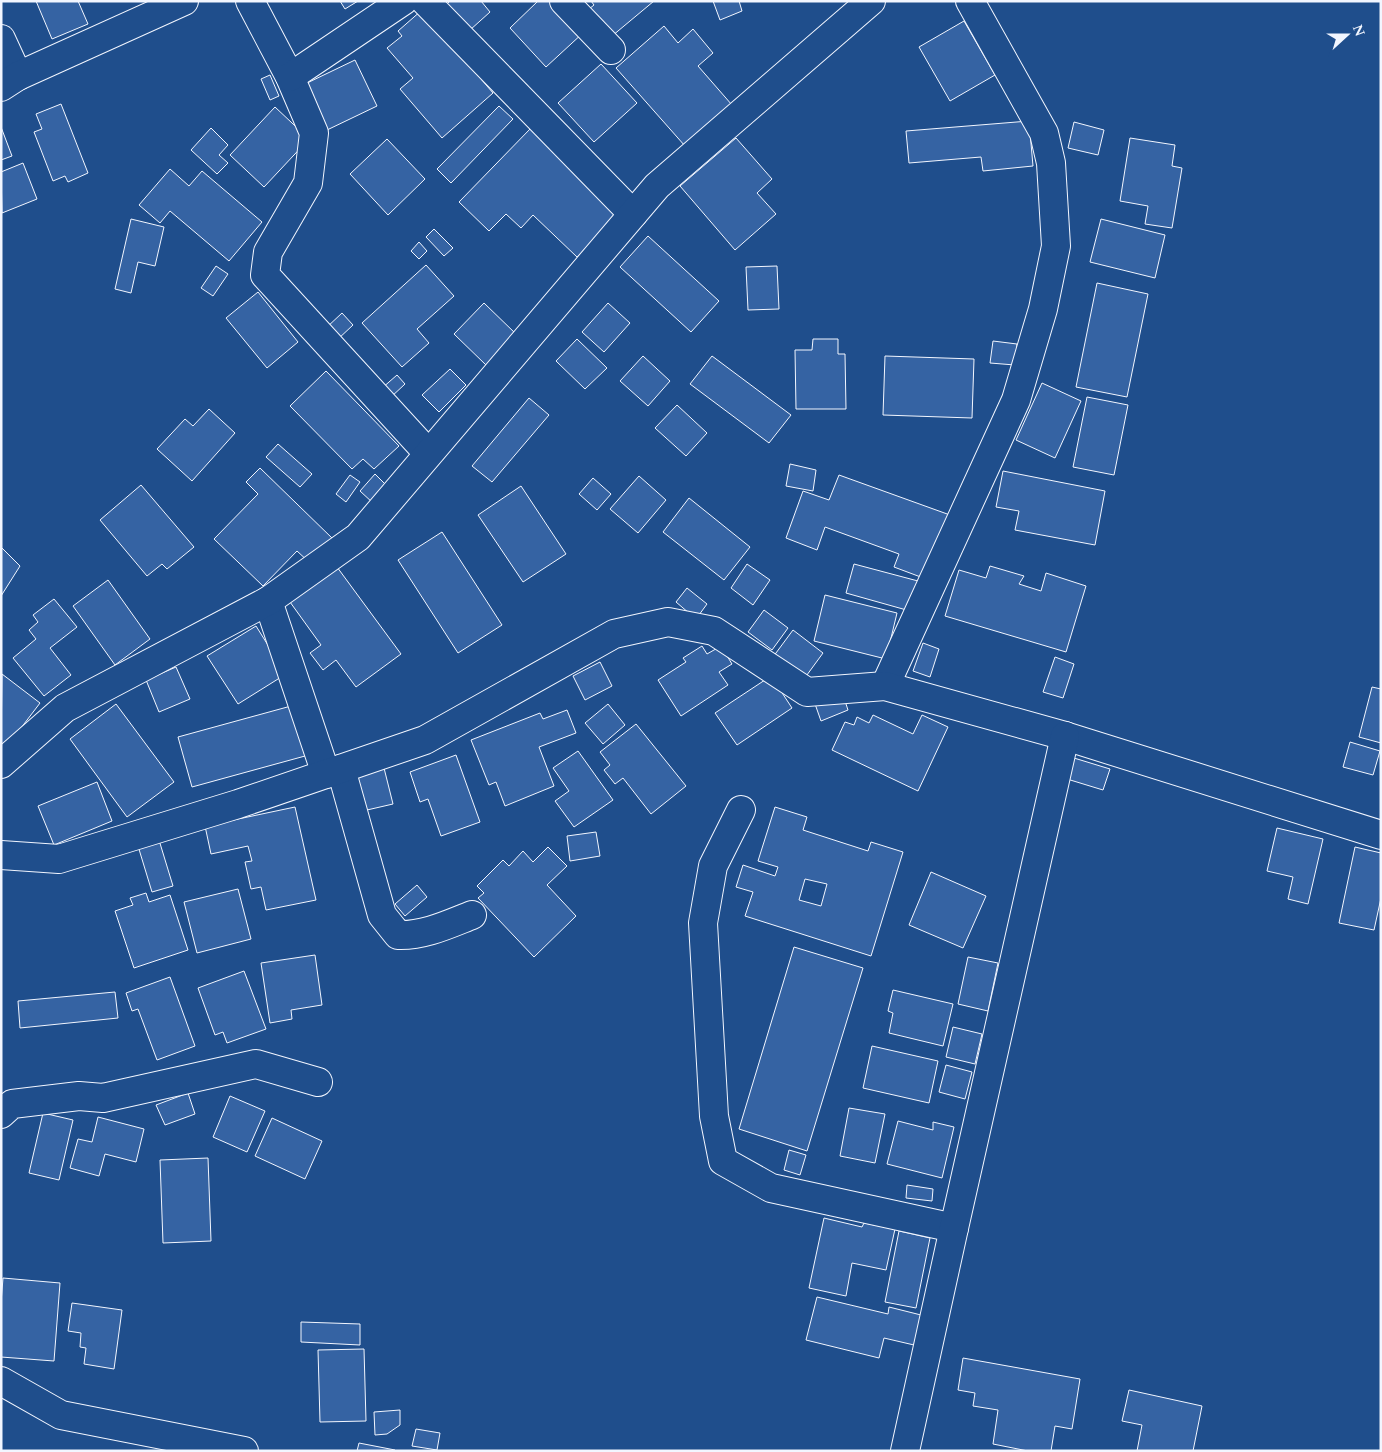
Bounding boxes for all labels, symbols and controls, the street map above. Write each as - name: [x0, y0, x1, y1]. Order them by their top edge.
- north arrow: [1322, 10, 1372, 60]
- text: N: [1347, 21, 1371, 40]

